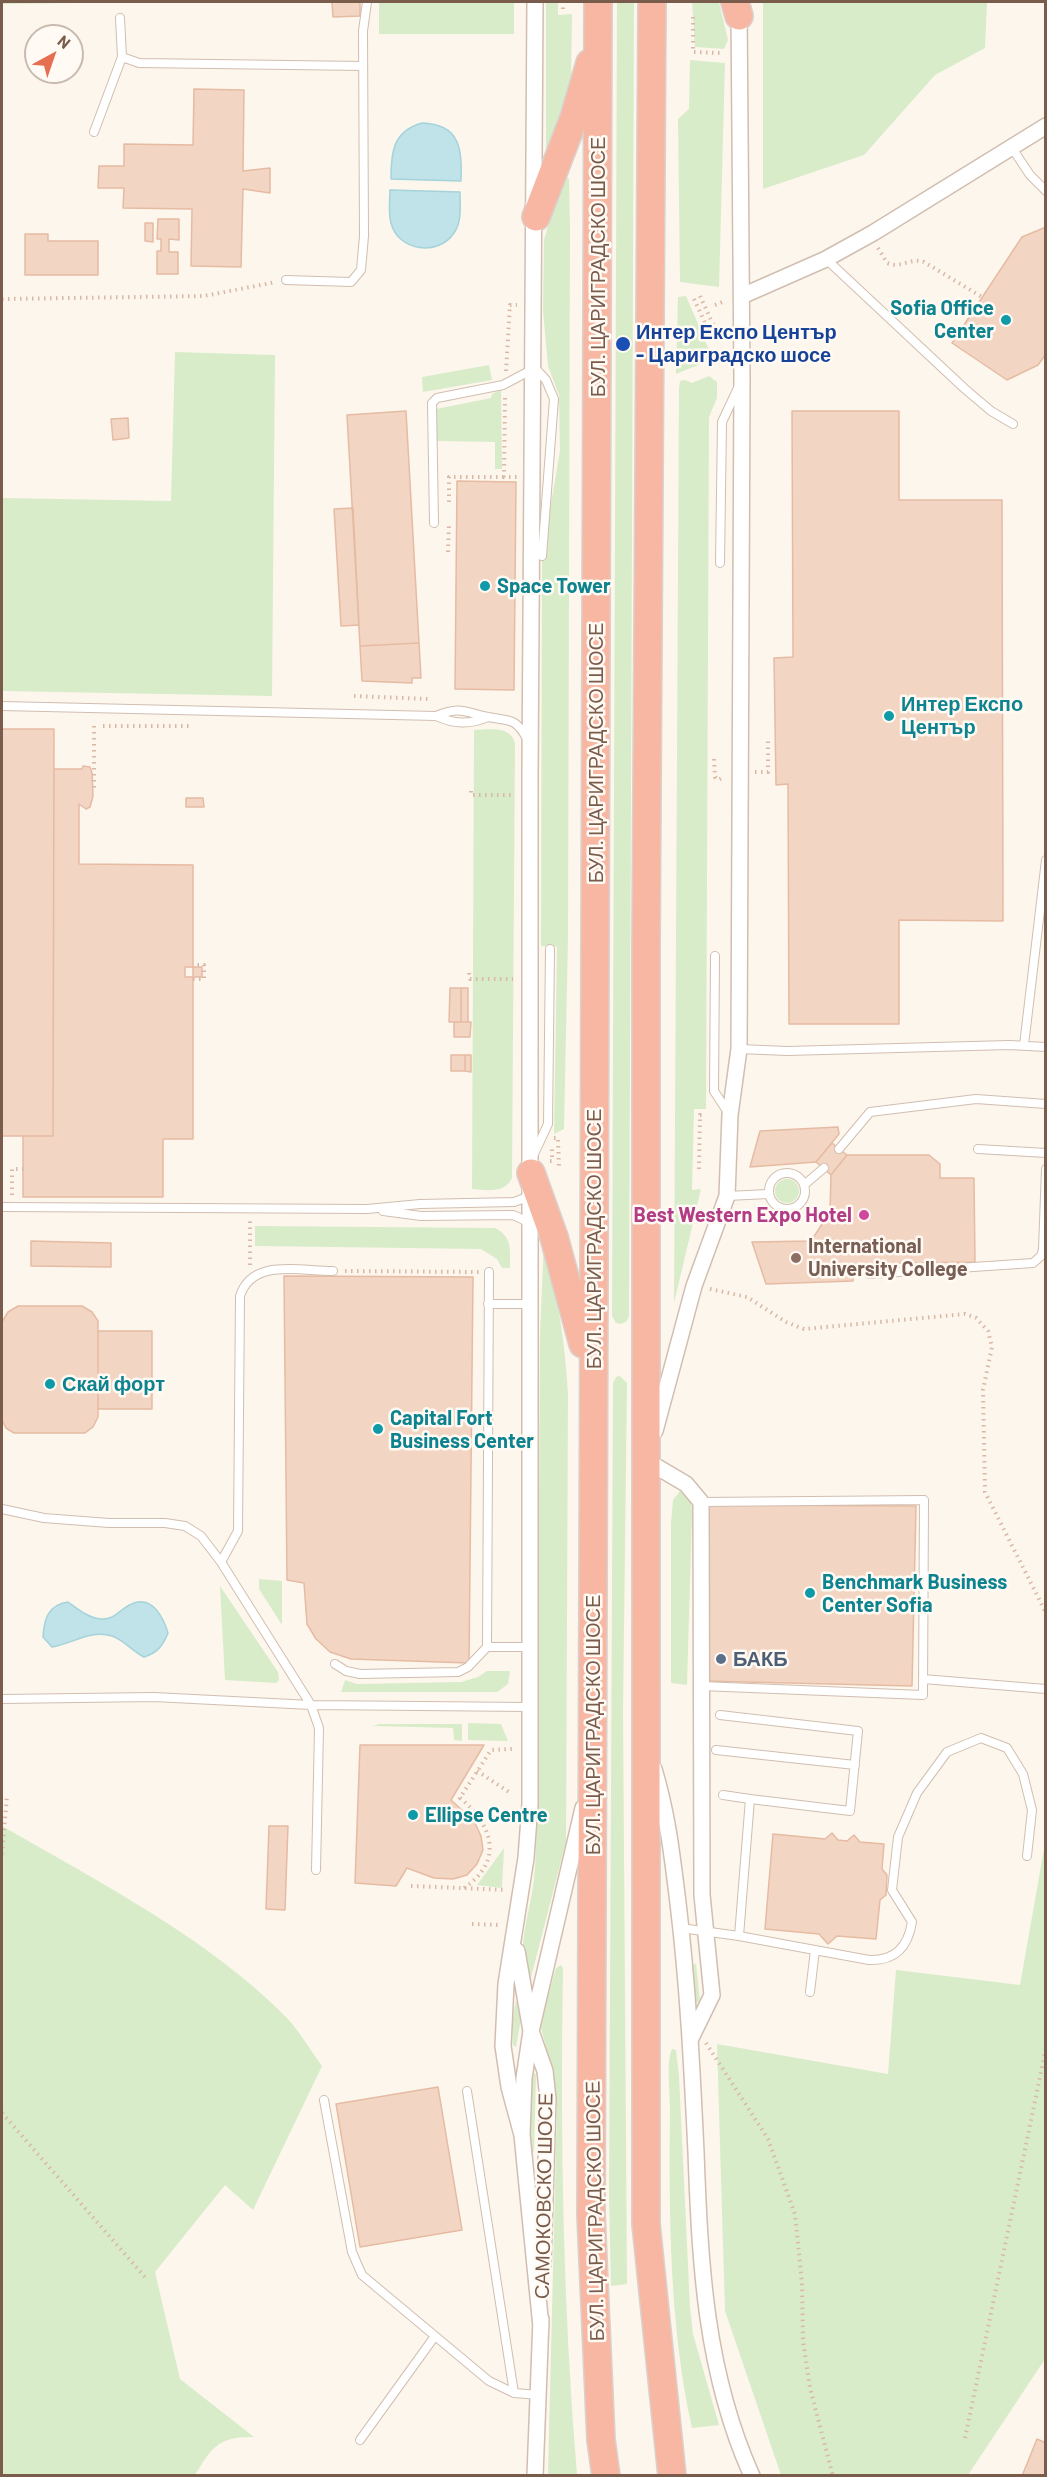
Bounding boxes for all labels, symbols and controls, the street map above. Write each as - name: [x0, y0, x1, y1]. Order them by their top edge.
- north arrow: [24, 24, 84, 84]
- text: N: [54, 31, 75, 52]
- street label: БУЛ. ЦАРИГРАДСКО ШОСЕ: [586, 137, 610, 397]
- place label: Sofia Office Center: [890, 296, 994, 343]
- marker: Sofia Office Center: [999, 313, 1013, 327]
- place label: Интер Експо Център - Цариградско шосе: [636, 320, 837, 367]
- marker: Интер Експо Център - Цариградско шосе: [614, 335, 632, 353]
- place label: Space Tower: [497, 574, 611, 598]
- marker: Space Tower: [478, 579, 492, 593]
- street label: БУЛ. ЦАРИГРАДСКО ШОСЕ: [584, 623, 608, 883]
- place label: Интер Експо Център: [901, 692, 1023, 739]
- marker: Интер Експо Център: [882, 709, 896, 723]
- street label: БУЛ. ЦАРИГРАДСКО ШОСЕ: [582, 1109, 606, 1369]
- place label: Best Western Expo Hotel: [634, 1203, 852, 1227]
- marker: Best Western Expo Hotel: [857, 1208, 871, 1222]
- place label: International University College: [808, 1234, 968, 1281]
- marker: International University College: [789, 1251, 803, 1265]
- place label: Скай форт: [62, 1372, 165, 1396]
- marker: Скай форт: [43, 1377, 57, 1391]
- place label: Capital Fort Business Center: [390, 1406, 534, 1453]
- marker: Capital Fort Business Center: [371, 1422, 385, 1436]
- place label: Benchmark Business Center Sofia: [822, 1570, 1007, 1617]
- marker: Benchmark Business Center Sofia: [803, 1586, 817, 1600]
- street label: БУЛ. ЦАРИГРАДСКО ШОСЕ: [581, 1595, 605, 1855]
- place label: БАКБ: [733, 1647, 788, 1671]
- marker: БАКБ: [714, 1652, 728, 1666]
- place label: Ellipse Centre: [425, 1803, 548, 1827]
- marker: Ellipse Centre: [406, 1808, 420, 1822]
- street label: БУЛ. ЦАРИГРАДСКО ШОСЕ: [581, 2080, 609, 2342]
- street label: САМОКОВСКО ШОСЕ: [530, 2093, 558, 2299]

